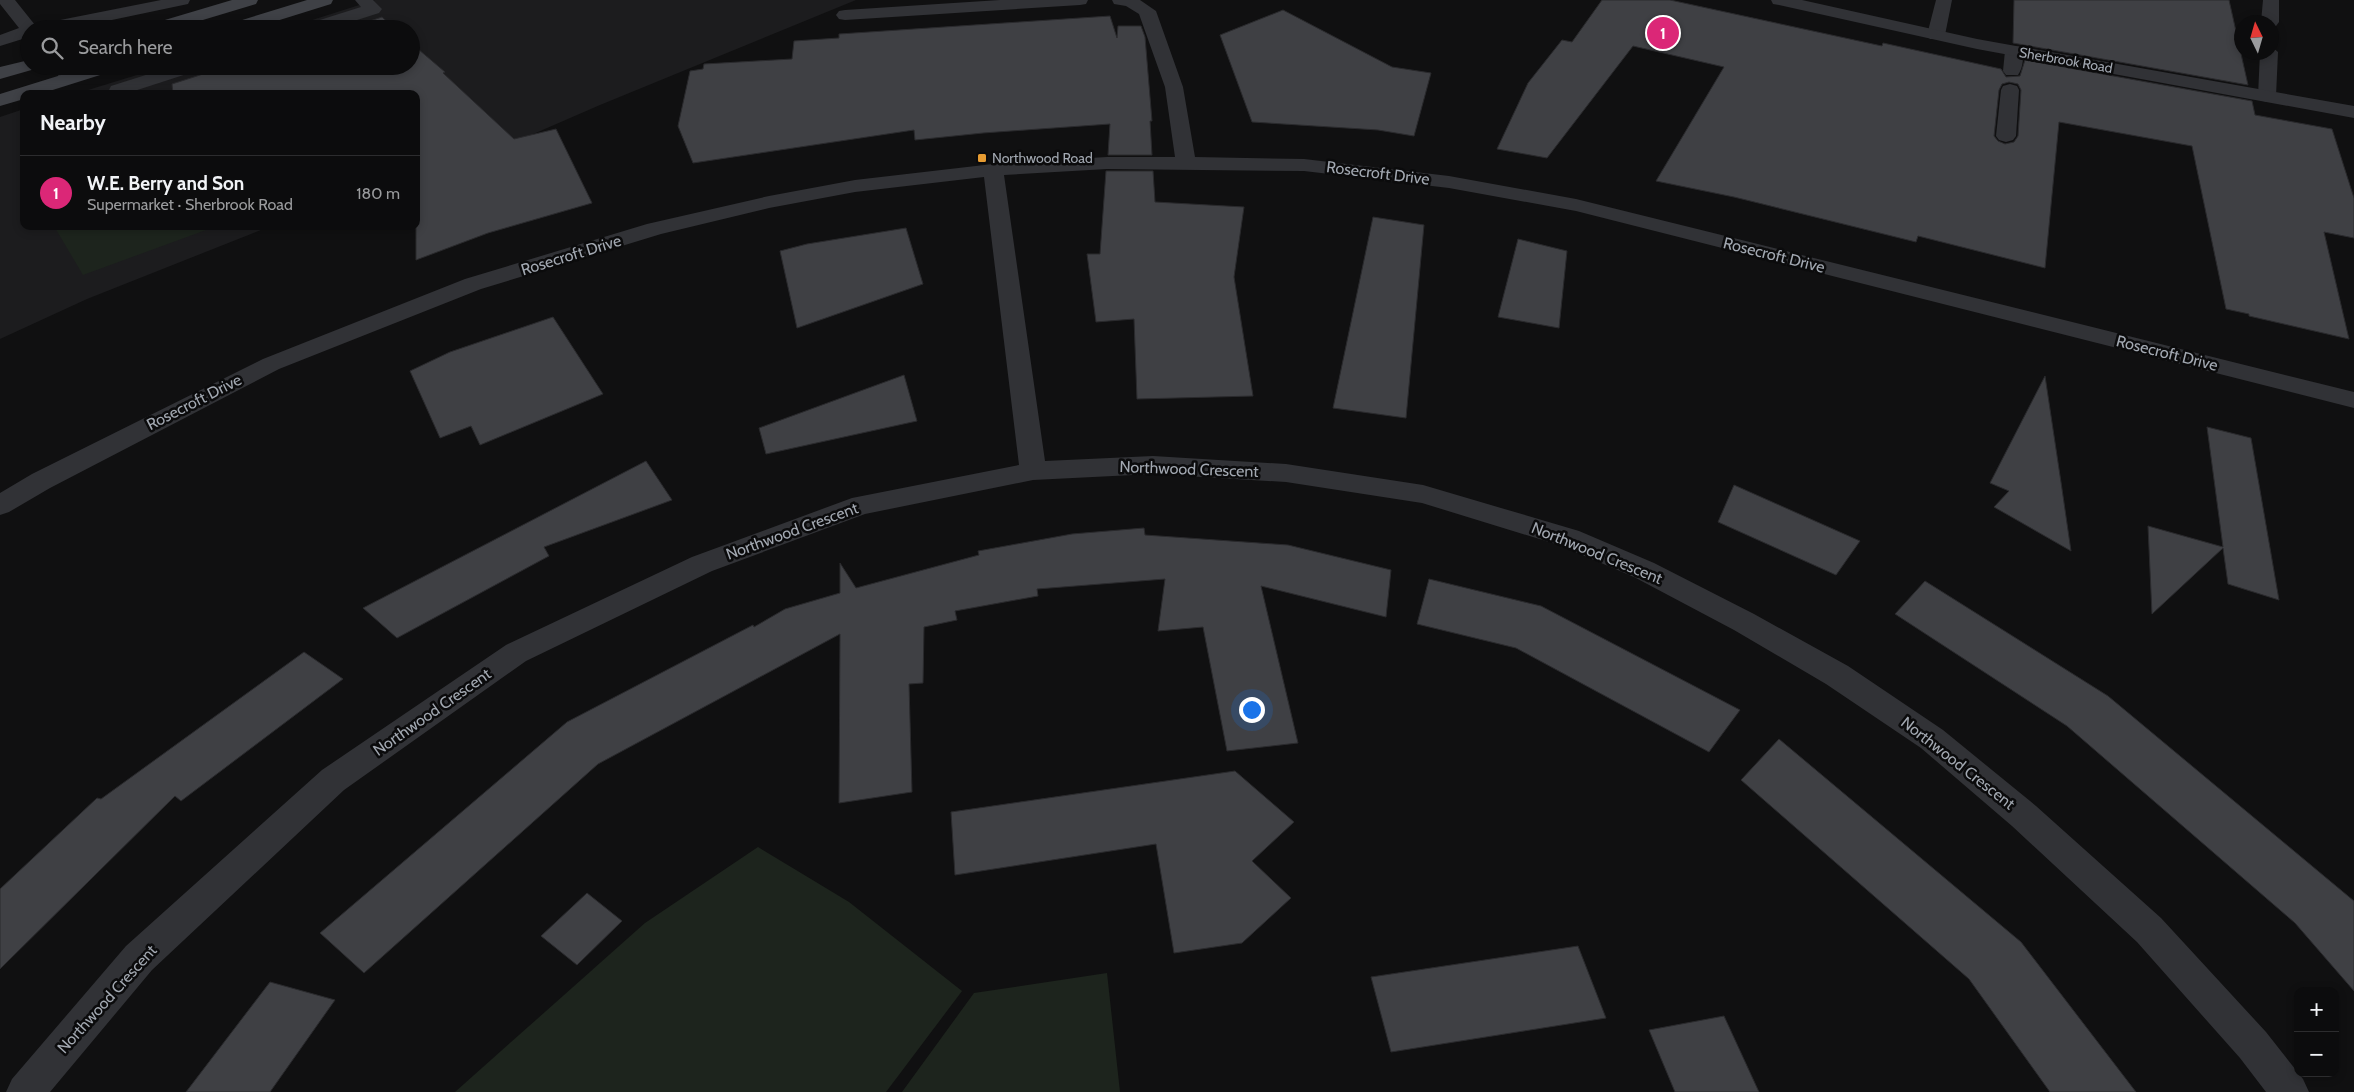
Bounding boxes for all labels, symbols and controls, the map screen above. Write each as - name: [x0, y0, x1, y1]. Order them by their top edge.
- pin: 1: [1647, 14, 1679, 52]
- north arrow: [2234, 15, 2279, 60]
- search box: [20, 20, 420, 75]
- icon: search: [38, 34, 66, 62]
- text: Search here: [78, 36, 172, 59]
- street label: Sherbrook Road: [2018, 43, 2114, 77]
- text: Nearby: [40, 110, 106, 135]
- place label: Northwood Road: [992, 149, 1093, 167]
- marker: Northwood Road: [976, 152, 988, 164]
- street label: Rosecroft Drive: [1325, 157, 1431, 189]
- text: W.E. Berry and Son: [87, 172, 244, 195]
- text: 1: [53, 184, 59, 203]
- text: 180 m: [356, 184, 400, 203]
- text: Supermarket · Sherbrook Road: [87, 195, 293, 214]
- street label: Rosecroft Drive: [519, 231, 623, 279]
- street label: Rosecroft Drive: [1721, 233, 1827, 277]
- street label: Rosecroft Drive: [2114, 331, 2220, 375]
- street label: Rosecroft Drive: [143, 370, 245, 434]
- street label: Northwood Crescent: [1119, 457, 1260, 481]
- street label: Northwood Crescent: [723, 498, 861, 564]
- street label: Northwood Crescent: [1529, 518, 1666, 588]
- street label: Northwood Crescent: [369, 664, 495, 760]
- your location: [1239, 697, 1265, 723]
- street label: Northwood Crescent: [1897, 713, 2019, 814]
- street label: Northwood Crescent: [53, 940, 161, 1057]
- map controls: [2294, 987, 2339, 1077]
- button: +: [2294, 987, 2339, 1032]
- button: −: [2294, 1032, 2339, 1077]

